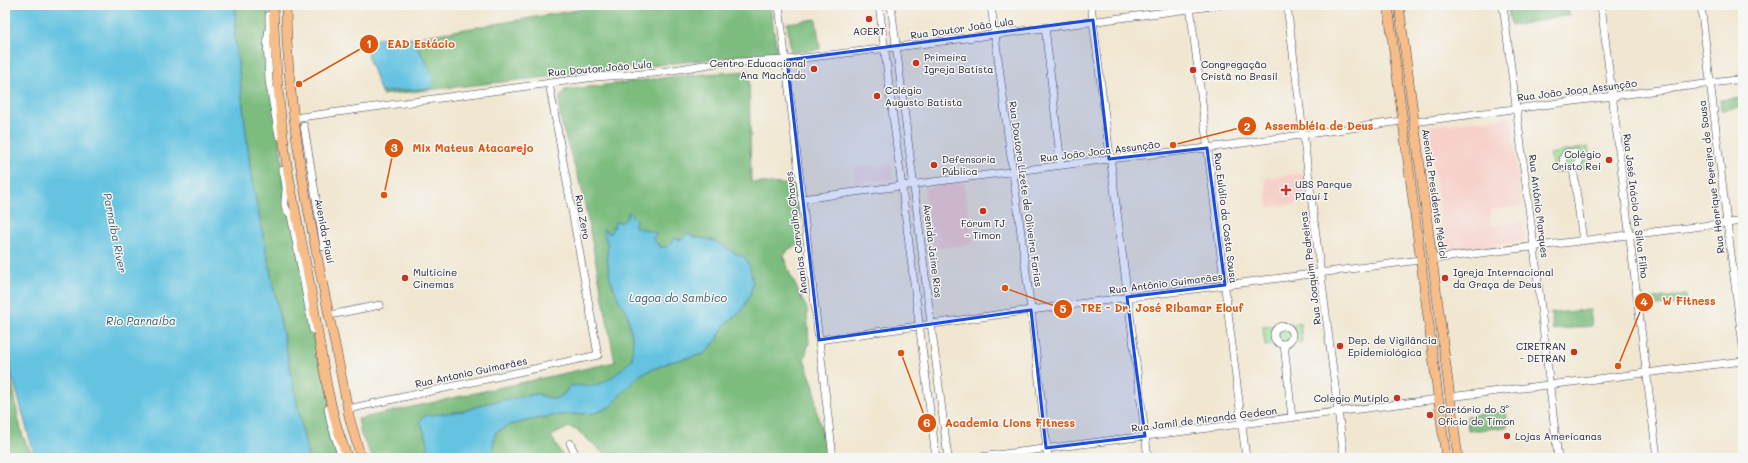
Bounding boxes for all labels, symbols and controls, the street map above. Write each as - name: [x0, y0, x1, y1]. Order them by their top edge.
- marker: AGERT: [864, 14, 874, 24]
- street label: Rua Doutor João Lula: [909, 14, 1015, 42]
- place label: AGERT: [853, 24, 885, 38]
- callout: EAD Estácio: [359, 32, 463, 55]
- text: 1: [366, 35, 372, 51]
- text: EAD Estácio: [387, 36, 455, 51]
- place label: Primeira Igreja Batista: [924, 50, 994, 76]
- street label: Rua Doutor João Lula: [547, 56, 653, 80]
- place label: Centro Educacional Ana Machado: [710, 56, 806, 82]
- place label: Congregação Cristã no Brasil: [1201, 57, 1277, 83]
- marker: Primeira Igreja Batista: [911, 58, 921, 68]
- marker: Centro Educacional Ana Machado: [809, 64, 819, 74]
- marker: Congregação Cristã no Brasil: [1188, 65, 1198, 75]
- street label: Rua João Joca Assunção: [1516, 76, 1638, 104]
- place label: Colégio Augusto Batista: [885, 83, 962, 109]
- marker: Colégio Augusto Batista: [872, 91, 882, 101]
- street label: Rua Doutora Lizete de Oliveira Farias: [1006, 100, 1046, 288]
- street label: Rua Henrique Pereira de Sousa: [1695, 100, 1727, 254]
- callout: Assembléia de Deus: [1237, 115, 1382, 138]
- text: 2: [1244, 118, 1251, 134]
- text: Assembléia de Deus: [1265, 118, 1374, 133]
- street label: Avenida Presidente Médici: [1419, 128, 1451, 260]
- street label: Rua José Inácio da Silva Filho: [1620, 133, 1652, 279]
- callout: Mix Mateus Atacarejo: [384, 136, 541, 159]
- street label: Rua João Joca Assunção: [1039, 137, 1161, 165]
- text: 3: [390, 139, 398, 155]
- text: Mix Mateus Atacarejo: [413, 140, 534, 155]
- place label: Colégio Cristo Rei: [1552, 147, 1601, 173]
- place label: Defensoria Pública: [942, 152, 996, 178]
- street label: Rua Eulálio da Costa Sousa: [1211, 152, 1241, 284]
- street label: Rua Antônio Marques: [1526, 154, 1552, 259]
- marker: Colégio Cristo Rei: [1604, 155, 1614, 165]
- marker: Defensoria Pública: [929, 160, 939, 170]
- street label: Ananias Carvalho Chaves: [781, 170, 811, 295]
- place label: UBS Parque PIauí I: [1295, 177, 1352, 203]
- marker: UBS Parque PIauí I: [1280, 184, 1292, 196]
- water label: Parnaiba River: [100, 192, 131, 275]
- street label: Rua Zero: [572, 194, 594, 241]
- street label: Avenida Piauí: [312, 197, 338, 265]
- street label: Avenida Jaime Rios: [920, 203, 946, 299]
- marker: Fórum TJ - Timon: [978, 206, 988, 216]
- street label: Rua Joaquim Pedreiras: [1296, 210, 1324, 325]
- place label: Fórum TJ - Timon: [961, 216, 1006, 242]
- place label: Multicine Cinemas: [413, 265, 457, 291]
- place label: Igreja Internacional da Graça de Deus: [1453, 265, 1554, 291]
- street label: Rua Antônio Guimarães: [1108, 269, 1224, 297]
- marker: Multicine Cinemas: [400, 273, 410, 283]
- marker: Igreja Internacional da Graça de Deus: [1440, 273, 1450, 283]
- water label: Lagoa do Sambico: [629, 290, 728, 305]
- callout: W Fitness: [1634, 290, 1723, 313]
- text: 4: [1640, 293, 1648, 309]
- text: W Fitness: [1663, 293, 1716, 308]
- callout: TRE - Dr. José Ribamar Elouf: [1053, 297, 1251, 320]
- text: 5: [1059, 300, 1067, 316]
- text: TRE - Dr. José Ribamar Elouf: [1081, 300, 1244, 315]
- water label: Rio Parnaíba: [106, 313, 176, 328]
- place label: Dep. de Vigilância Epidemiológica: [1348, 333, 1437, 359]
- place label: CIRETRAN - DETRAN: [1516, 339, 1566, 365]
- marker: Dep. de Vigilância Epidemiológica: [1335, 341, 1345, 351]
- marker: CIRETRAN - DETRAN: [1569, 347, 1579, 357]
- street label: Rua Antonio Guimarães: [414, 353, 528, 391]
- place label: Colegio Mutiplo: [1314, 391, 1389, 405]
- marker: Colegio Mutiplo: [1392, 393, 1402, 403]
- place label: Cartório do 3° Oficio de Timon: [1438, 402, 1515, 428]
- street label: Rua Jamil de Miranda Gedeon: [1130, 403, 1278, 435]
- marker: Cartório do 3° Oficio de Timon: [1425, 410, 1435, 420]
- callout: Academia Lions Fitness: [917, 412, 1083, 435]
- text: 6: [923, 414, 931, 430]
- text: Academia Lions Fitness: [945, 415, 1075, 430]
- place label: Lojas Americanas: [1515, 429, 1602, 443]
- marker: Lojas Americanas: [1502, 431, 1512, 441]

